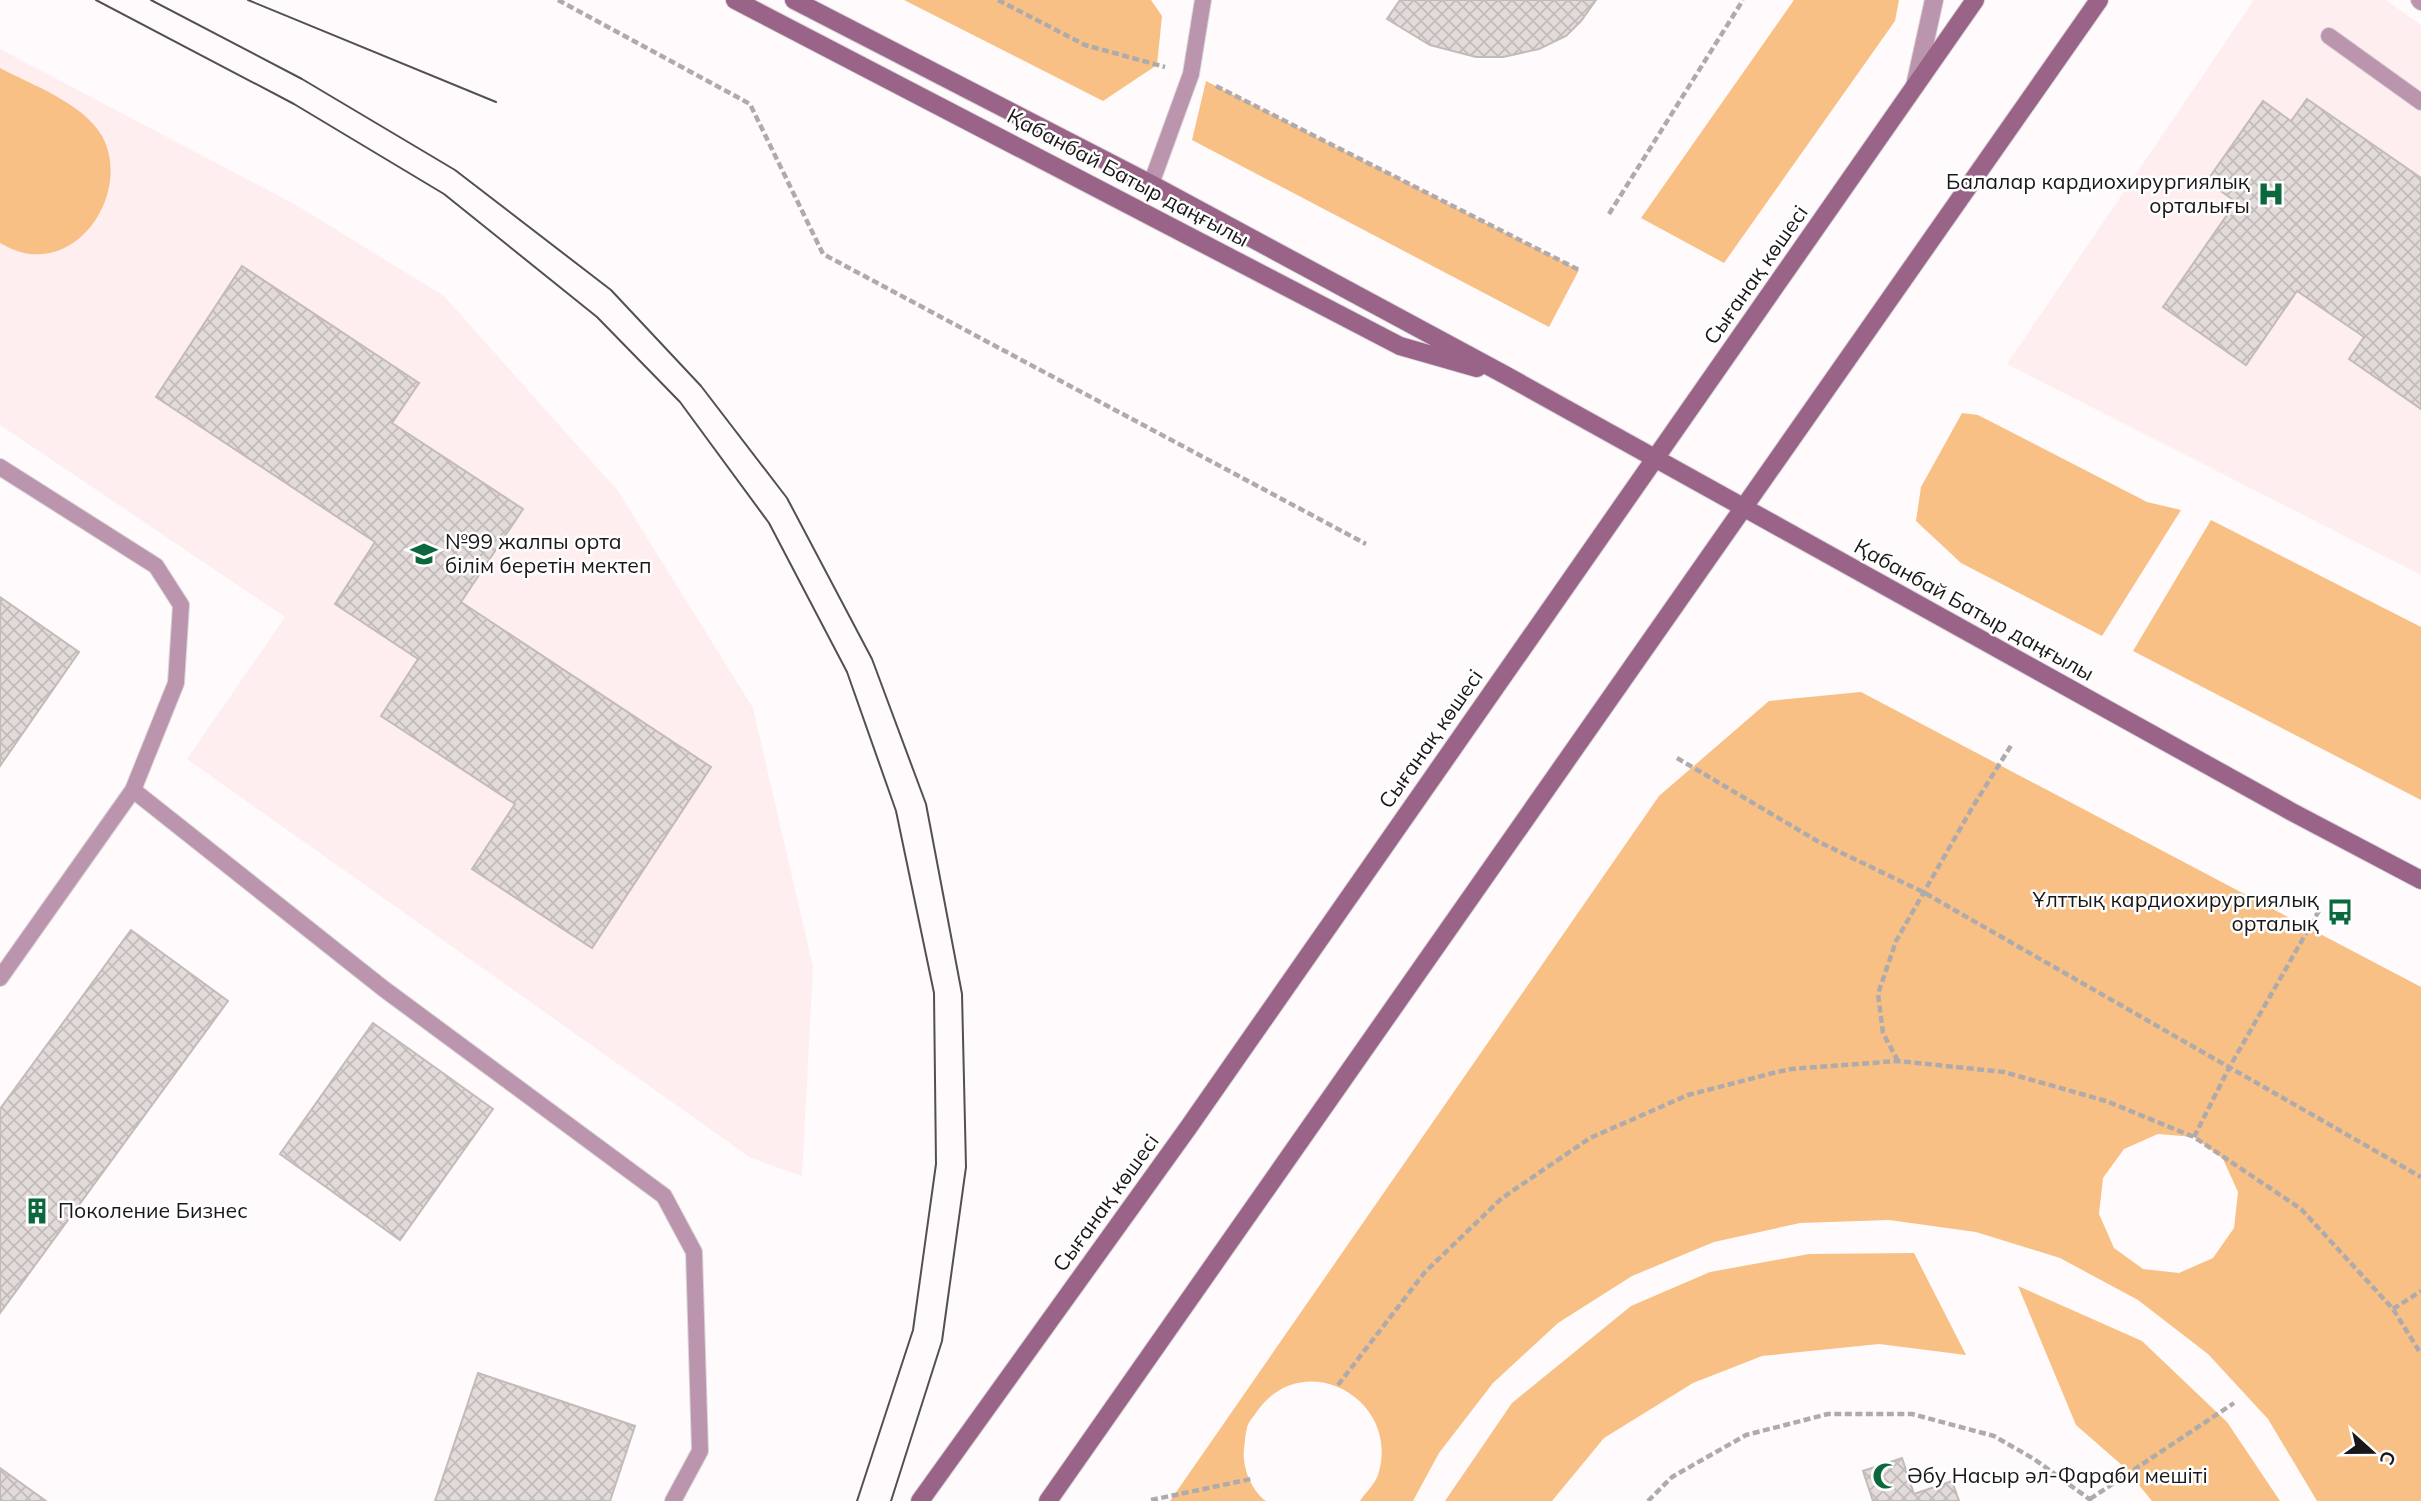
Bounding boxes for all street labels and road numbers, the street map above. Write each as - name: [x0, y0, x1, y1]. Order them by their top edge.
- street label: Қабанбай Батыр даңғылы: [1003, 102, 1254, 252]
- street label: Сығанақ көшесі: [1698, 200, 1813, 349]
- street label: Қабанбай Батыр даңғылы: [1850, 532, 2099, 686]
- street label: Сығанақ көшесі: [1373, 664, 1488, 813]
- street label: Сығанақ көшесі: [1047, 1129, 1164, 1276]

